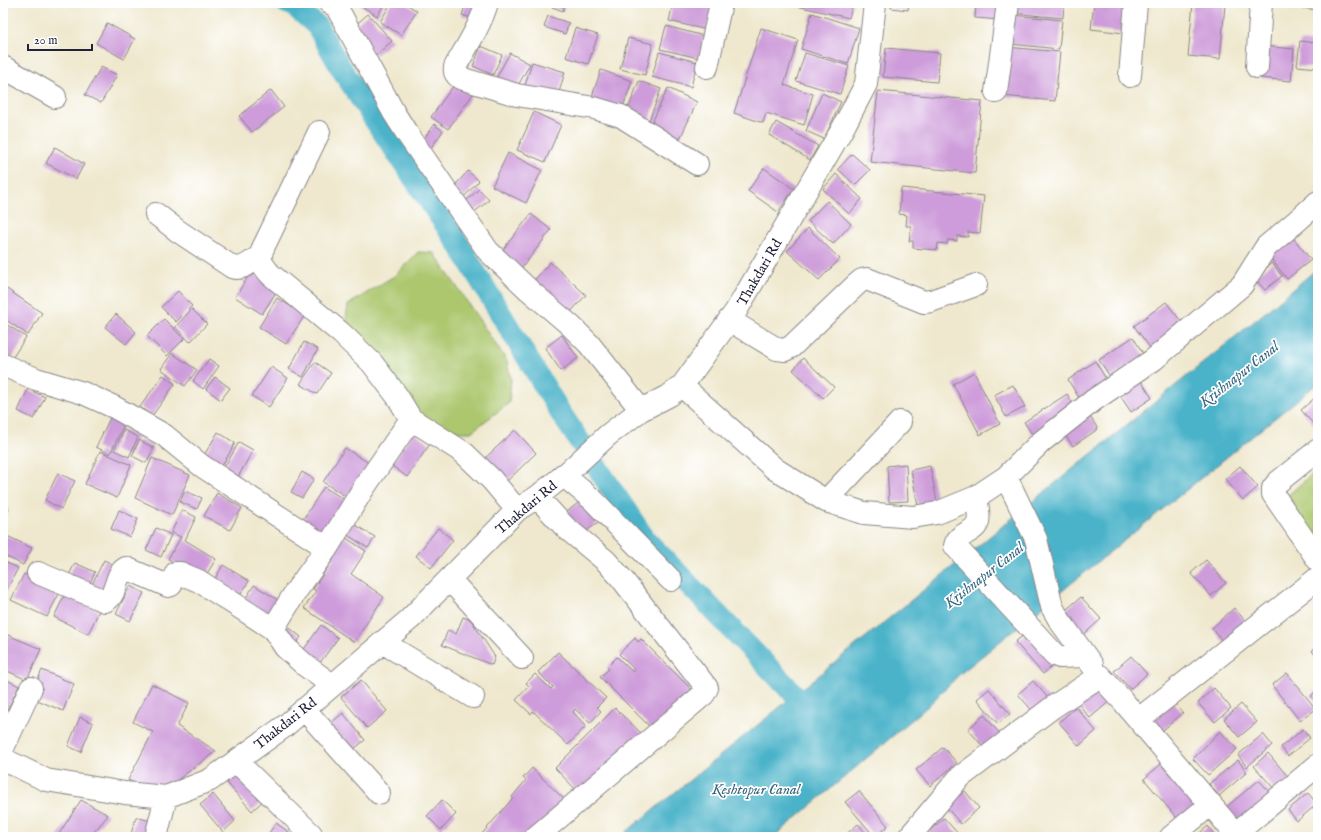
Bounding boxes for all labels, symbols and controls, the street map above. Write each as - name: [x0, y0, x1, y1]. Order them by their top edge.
- scale bar: [28, 26, 92, 52]
- text: 20 m: [34, 33, 57, 48]
- street label: Thakdari Rd: [733, 235, 787, 309]
- water label: Krishnapur Canal: [1195, 337, 1284, 412]
- street label: Thakdari Rd: [492, 477, 561, 539]
- water label: Krishnapur Canal: [940, 538, 1029, 613]
- street label: Thakdari Rd: [251, 693, 321, 754]
- water label: Keshtopur Canal: [711, 780, 802, 799]

